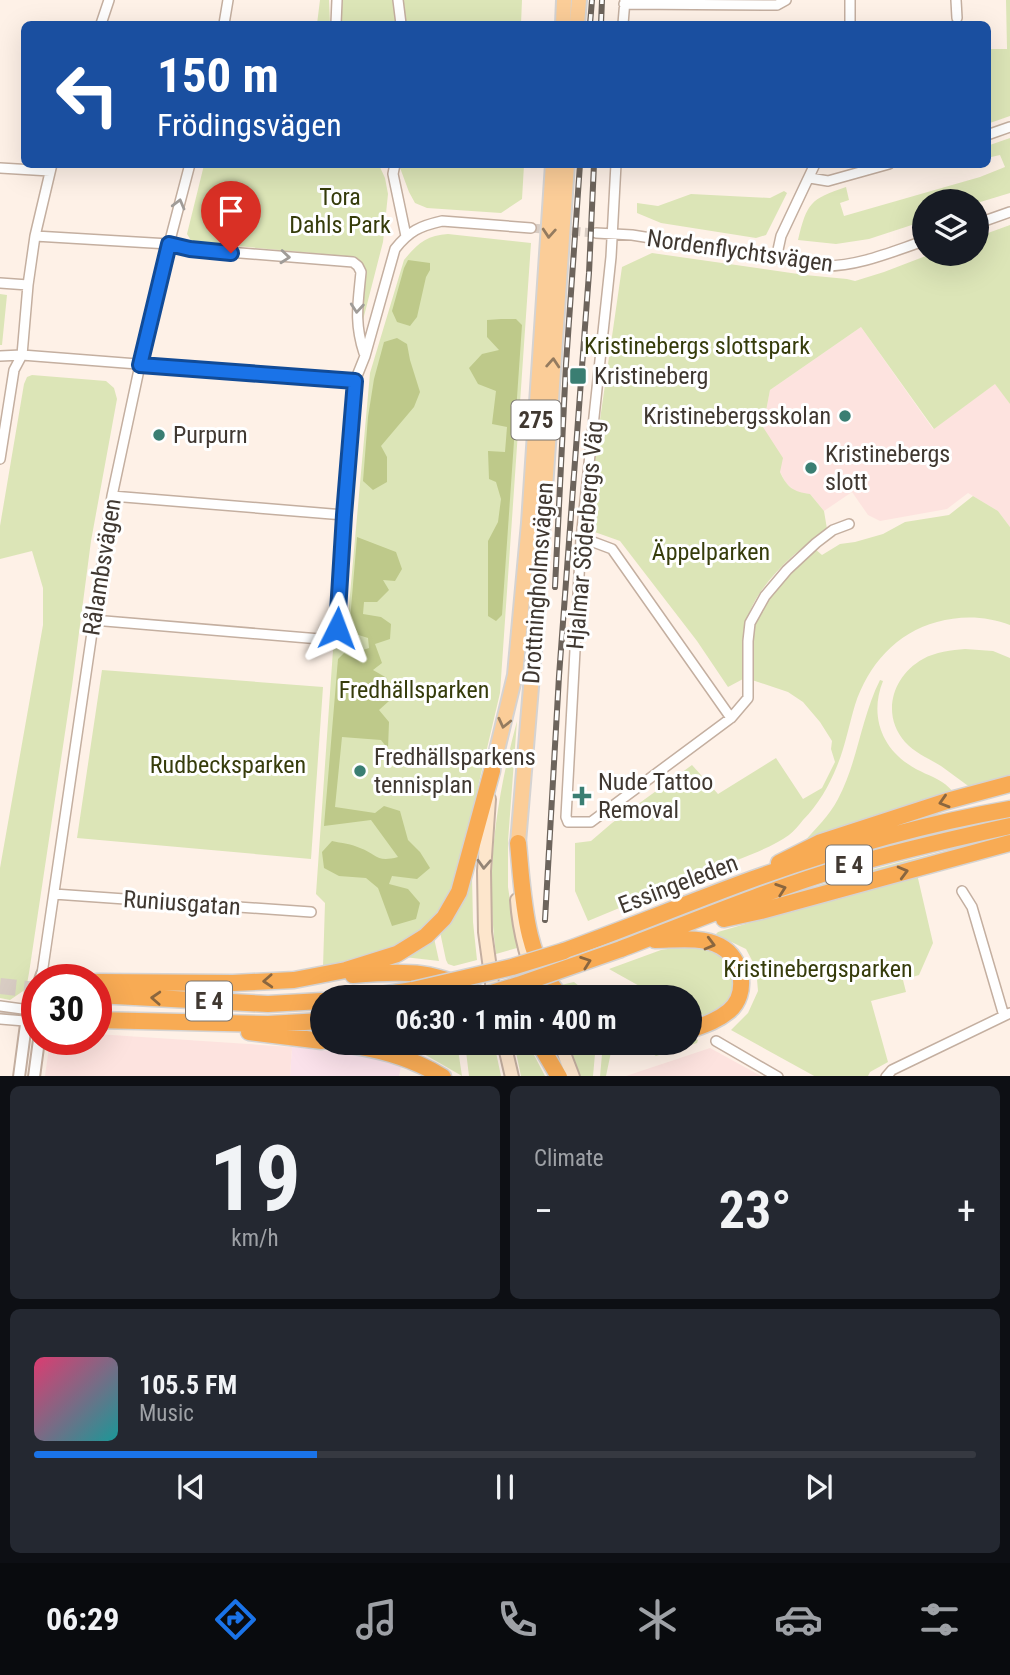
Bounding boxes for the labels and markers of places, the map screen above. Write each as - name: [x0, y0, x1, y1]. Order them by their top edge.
- pin: [201, 181, 261, 253]
- place label: Kristineberg: [594, 362, 708, 390]
- marker: Kristineberg: [568, 366, 588, 386]
- place label: Kristinebergsskolan: [643, 402, 831, 430]
- marker: Kristinebergsskolan: [837, 408, 853, 424]
- place label: Purpurn: [173, 421, 248, 449]
- marker: Purpurn: [151, 427, 167, 443]
- place label: Kristinebergs slott: [825, 440, 950, 496]
- marker: Kristinebergs slott: [803, 460, 819, 476]
- place label: Fredhällsparkens tennisplan: [374, 743, 536, 799]
- marker: Fredhällsparkens tennisplan: [352, 763, 368, 779]
- place label: Nude Tattoo Removal: [598, 768, 713, 824]
- marker: Nude Tattoo Removal: [572, 786, 592, 806]

